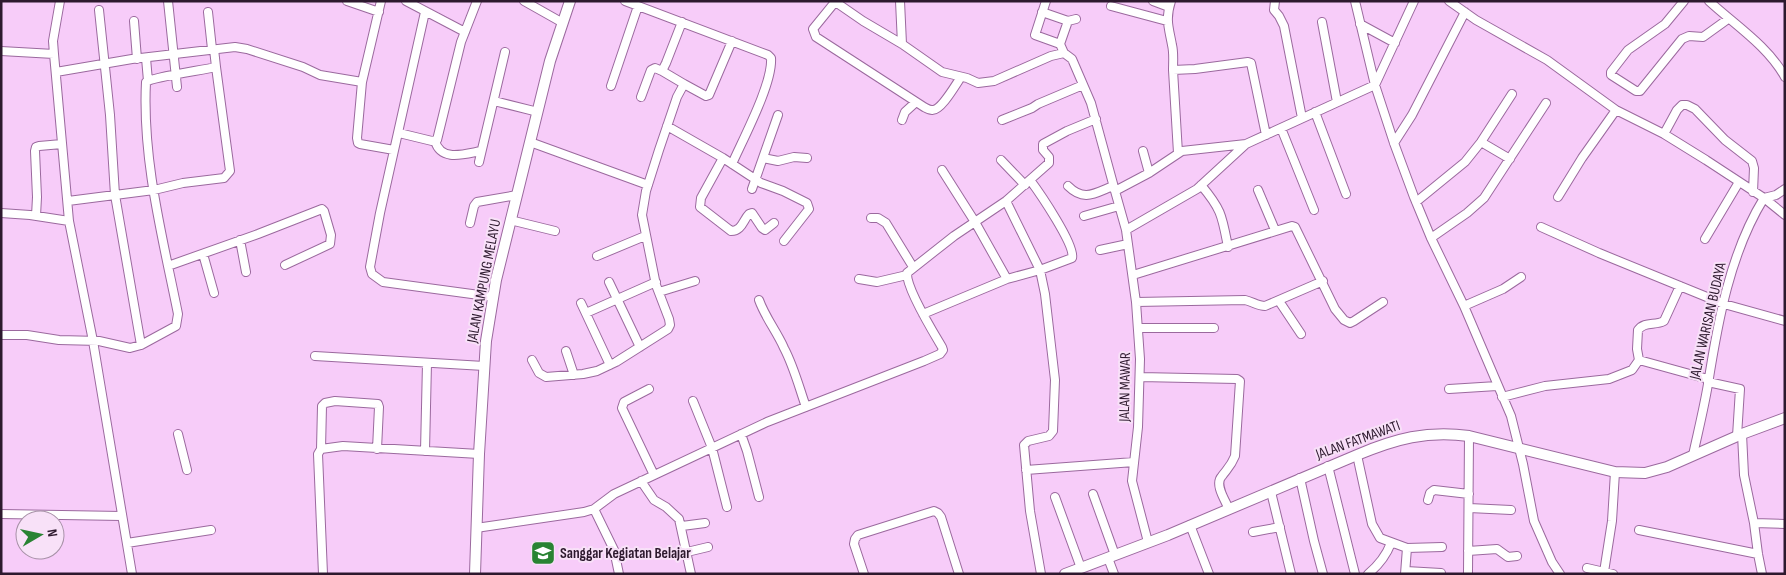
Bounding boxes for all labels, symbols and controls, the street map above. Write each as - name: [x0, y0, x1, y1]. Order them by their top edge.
- street label: JALAN KAMPUNG MELAYU: [463, 218, 505, 345]
- street label: JALAN WARISAN BUDAYA: [1685, 260, 1731, 382]
- street label: JALAN MAWAR: [1115, 352, 1135, 423]
- street label: JALAN FATMAWATI: [1312, 416, 1403, 464]
- north arrow: [15, 510, 65, 560]
- text: N: [43, 528, 61, 538]
- school or university icon: Sanggar Kegiatan Belajar: [530, 540, 556, 566]
- place label: Sanggar Kegiatan Belajar: [560, 544, 691, 563]

